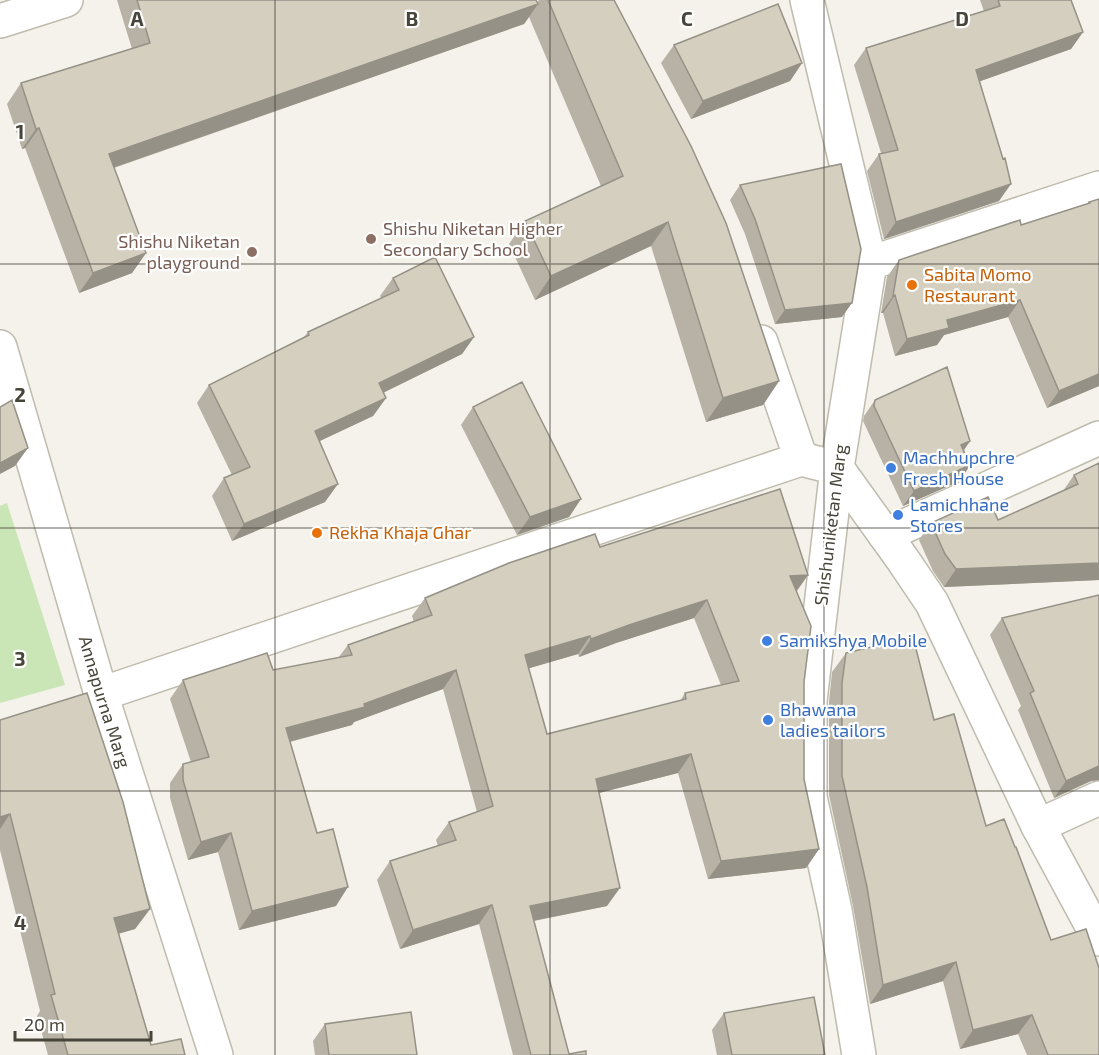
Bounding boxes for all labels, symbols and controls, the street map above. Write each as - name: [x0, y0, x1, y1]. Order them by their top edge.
- text: A: [130, 6, 144, 30]
- text: B: [406, 6, 418, 30]
- text: C: [681, 6, 693, 30]
- text: D: [955, 6, 969, 30]
- text: 1: [16, 119, 24, 143]
- place label: Shishu Niketan Higher Secondary School: [383, 217, 563, 260]
- place label: Shishu Niketan playground: [118, 230, 240, 273]
- marker: Shishu Niketan Higher Secondary School: [364, 232, 378, 246]
- marker: Shishu Niketan playground: [245, 245, 259, 259]
- place label: Sabita Momo Restaurant: [924, 263, 1031, 306]
- marker: Sabita Momo Restaurant: [905, 278, 919, 292]
- text: 2: [14, 382, 26, 406]
- street label: Shishuniketan Marg: [809, 443, 851, 607]
- place label: Machhupchre Fresh House: [903, 446, 1015, 489]
- marker: Machhupchre Fresh House: [884, 461, 898, 475]
- place label: Lamichhane Stores: [910, 493, 1009, 536]
- marker: Lamichhane Stores: [891, 508, 905, 522]
- place label: Rekha Khaja Ghar: [329, 521, 471, 543]
- marker: Rekha Khaja Ghar: [310, 526, 324, 540]
- place label: Samikshya Mobile: [779, 629, 927, 651]
- street label: Annapurna Marg: [75, 633, 136, 771]
- marker: Samikshya Mobile: [760, 634, 774, 648]
- text: 3: [14, 646, 26, 670]
- place label: Bhawana ladies tailors: [780, 698, 886, 741]
- marker: Bhawana ladies tailors: [761, 713, 775, 727]
- text: 4: [14, 910, 27, 934]
- scale bar: [15, 1004, 152, 1042]
- text: 20 m: [24, 1013, 65, 1035]

